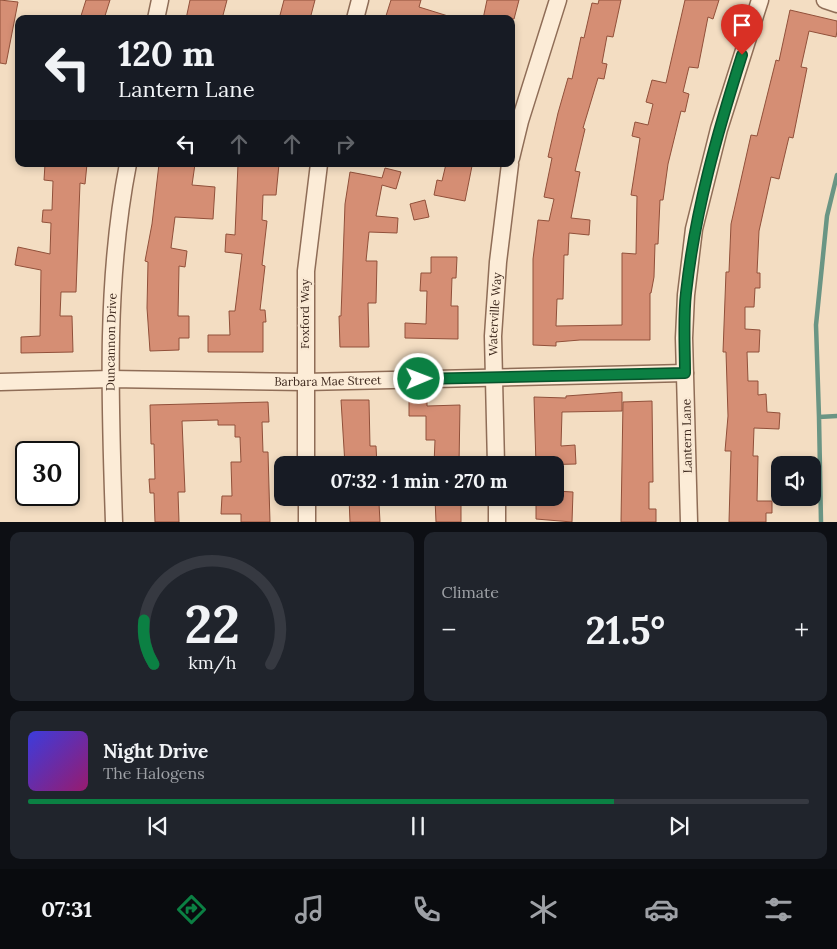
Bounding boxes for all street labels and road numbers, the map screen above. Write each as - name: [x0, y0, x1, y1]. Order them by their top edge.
- street label: Waterville Way: [485, 271, 504, 356]
- street label: Foxford Way: [297, 278, 312, 349]
- street label: Duncannon Drive: [103, 292, 120, 391]
- street label: Barbara Mae Street: [274, 372, 382, 389]
- street label: Lantern Lane: [678, 398, 695, 473]

